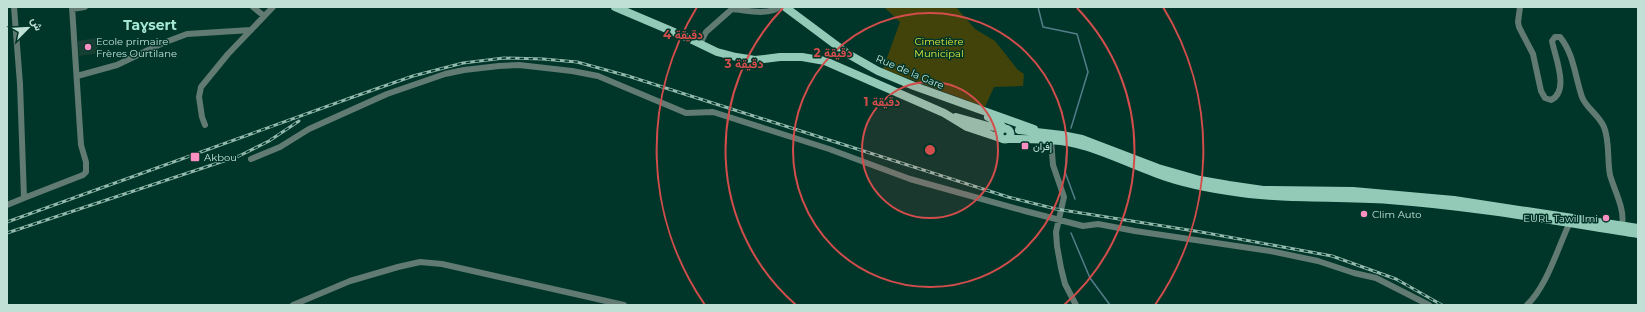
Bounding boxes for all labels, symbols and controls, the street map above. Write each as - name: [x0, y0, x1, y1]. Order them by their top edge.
- north arrow: [8, 8, 48, 48]
- text: ش: [28, 15, 46, 33]
- district label: Taɣsert: [123, 16, 177, 34]
- text: 4 دقيقة: [663, 27, 703, 42]
- place label: Ecole primaire Frères Ourtilane: [96, 35, 177, 60]
- park label: Cimetière Municipal: [914, 35, 964, 60]
- marker: Ecole primaire Frères Ourtilane: [83, 42, 93, 52]
- text: 2 دقيقة: [814, 45, 852, 60]
- street label: Rue de la Gare: [874, 52, 946, 92]
- text: 3 دقيقة: [724, 56, 763, 71]
- text: 1 دقيقة: [864, 94, 900, 109]
- place label: إفران: [1033, 140, 1053, 153]
- marker: إفران: [1020, 141, 1030, 151]
- centre of rings: [923, 143, 937, 157]
- marker: Akbou: [189, 151, 201, 163]
- place label: Akbou: [204, 151, 237, 164]
- place label: Clim Auto: [1372, 208, 1422, 221]
- marker: Clim Auto: [1359, 209, 1369, 219]
- place label: EURL Tawil Imi: [1523, 212, 1598, 225]
- marker: EURL Tawil Imi: [1601, 213, 1611, 223]

